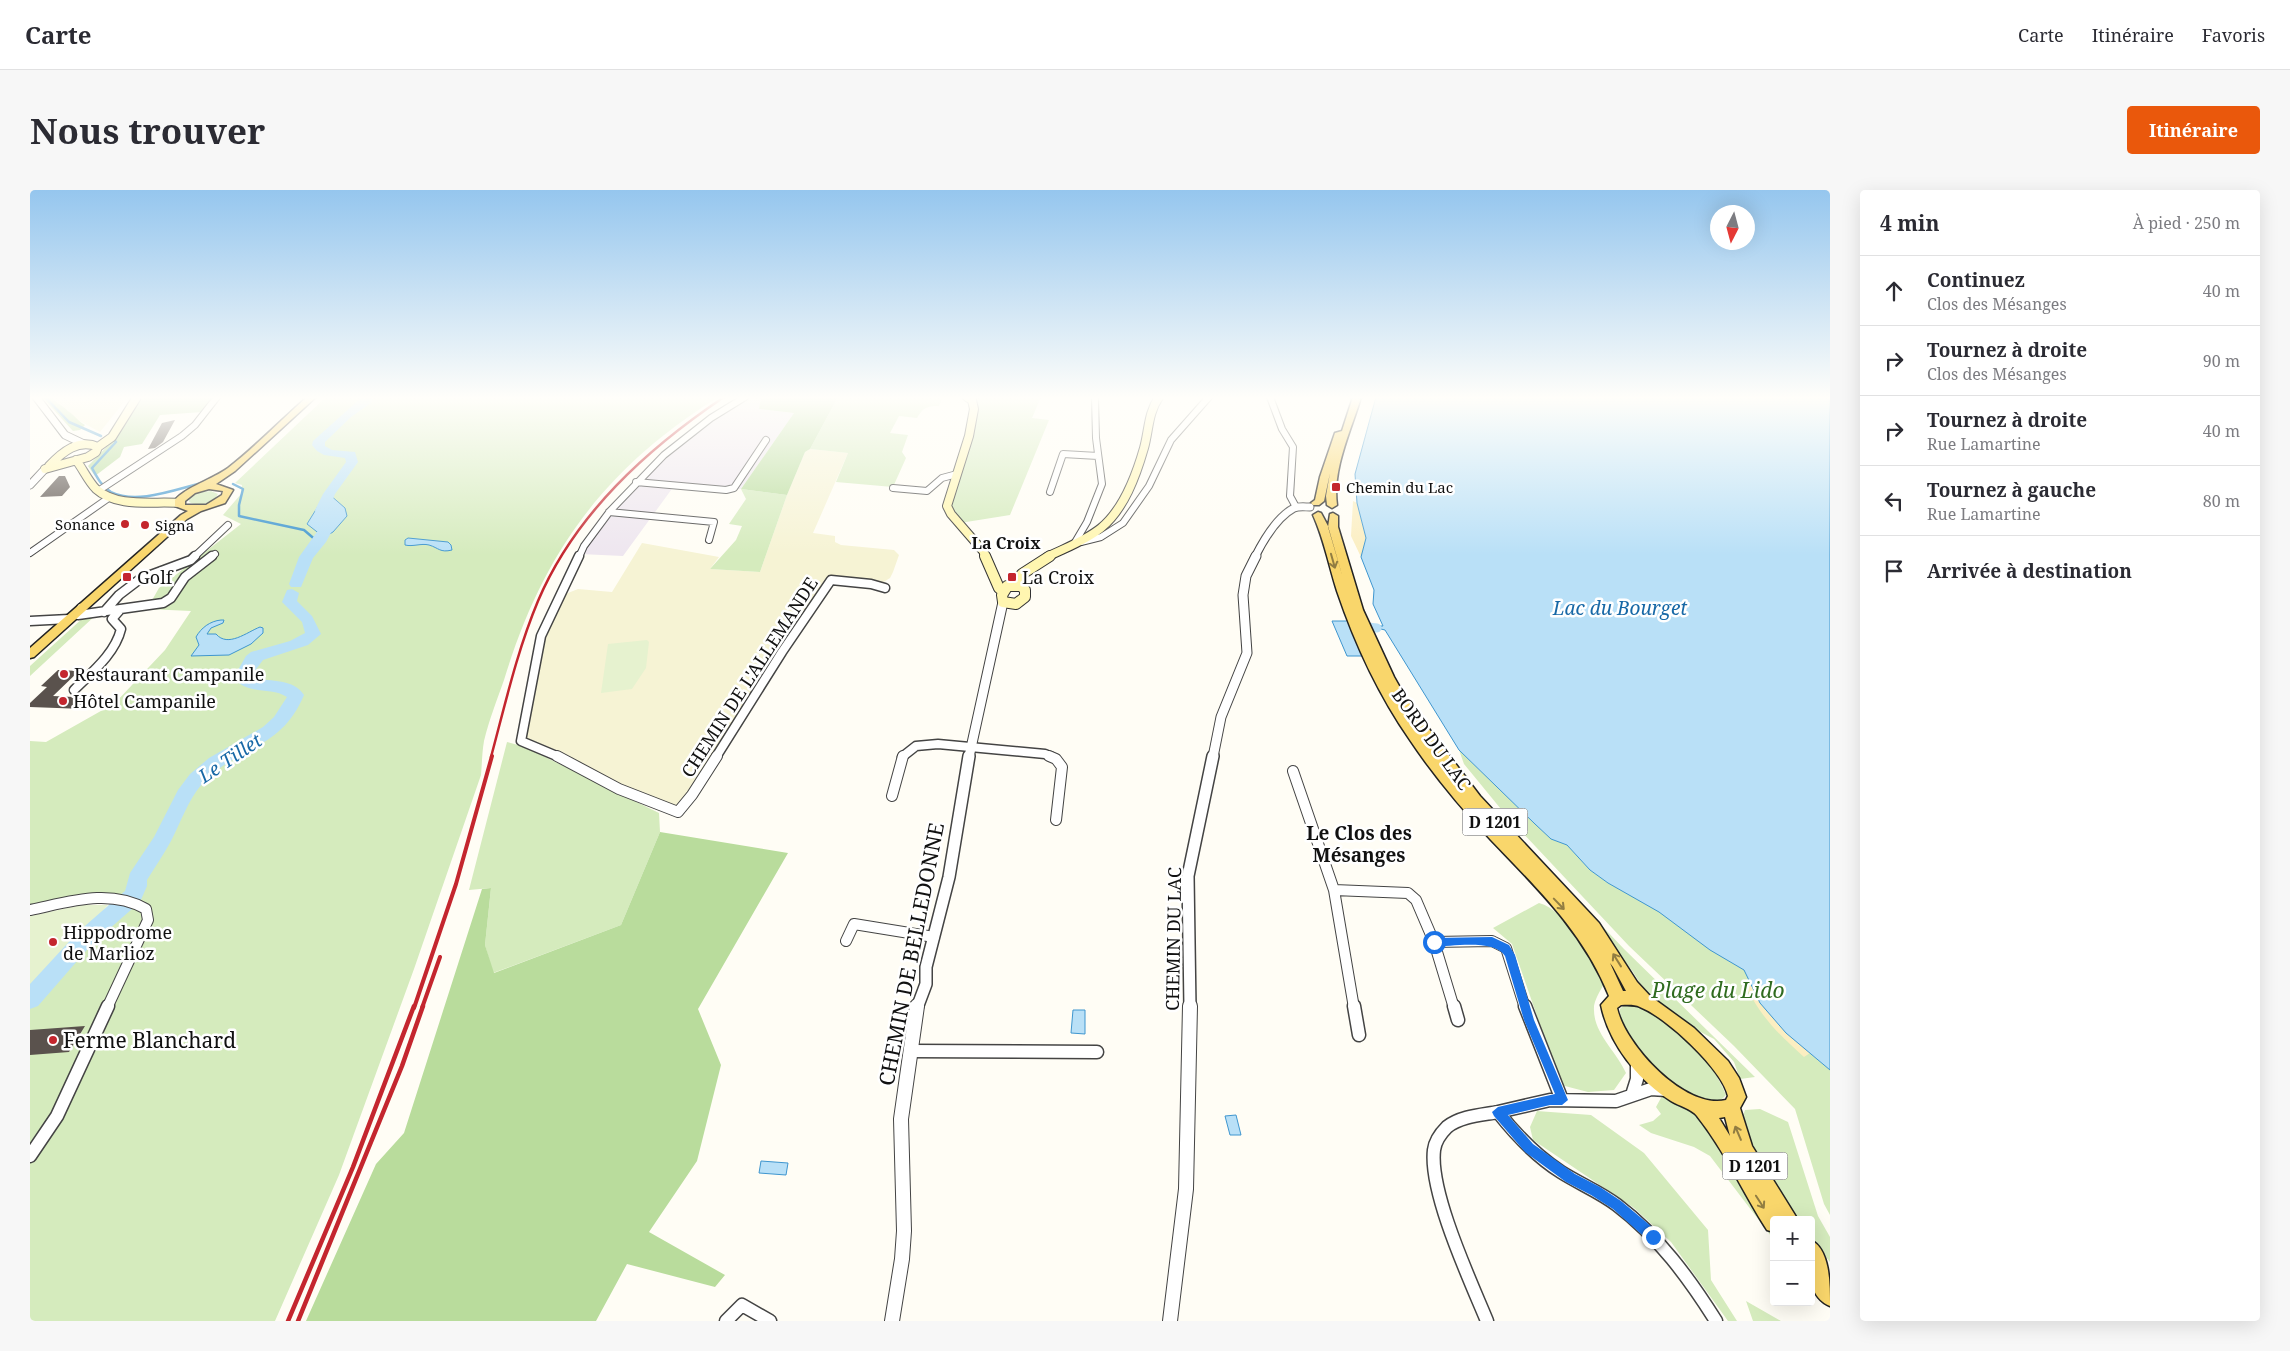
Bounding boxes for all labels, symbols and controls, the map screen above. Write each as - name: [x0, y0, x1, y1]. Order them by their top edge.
- text: Carte: [25, 18, 91, 51]
- text: Carte: [2018, 23, 2064, 47]
- text: Itinéraire: [2092, 23, 2174, 47]
- text: Favoris: [2202, 23, 2265, 47]
- button: Itinéraire: [2127, 106, 2260, 154]
- text: Nous trouver: [30, 107, 265, 154]
- north arrow: [1710, 205, 1755, 250]
- text: 4 min: [1880, 209, 1939, 237]
- text: À pied · 250 m: [2133, 212, 2240, 234]
- text: Continuez: [1927, 267, 2025, 293]
- icon: ahead: [1880, 277, 1908, 305]
- text: 40 m: [2203, 280, 2240, 302]
- text: Clos des Mésanges: [1927, 293, 2067, 315]
- text: Tournez à droite: [1927, 337, 2087, 363]
- icon: right: [1880, 347, 1908, 375]
- text: 90 m: [2203, 350, 2240, 372]
- text: Clos des Mésanges: [1927, 363, 2067, 385]
- text: Tournez à droite: [1927, 407, 2087, 433]
- icon: right: [1880, 417, 1908, 445]
- text: 40 m: [2203, 420, 2240, 442]
- text: Rue Lamartine: [1927, 433, 2041, 455]
- place label: Chemin du Lac: [1346, 477, 1453, 497]
- text: Tournez à gauche: [1927, 477, 2096, 503]
- marker: Chemin du Lac: [1330, 481, 1342, 493]
- icon: left: [1880, 487, 1908, 515]
- text: 80 m: [2203, 490, 2240, 512]
- text: Rue Lamartine: [1927, 503, 2041, 525]
- place label: Sonance: [55, 514, 115, 534]
- place label: Signa: [155, 515, 194, 535]
- marker: Sonance: [119, 518, 131, 530]
- marker: Signa: [139, 519, 151, 531]
- district label: La Croix: [971, 532, 1041, 554]
- one-way arrow: [1328, 552, 1338, 568]
- icon: arrive: [1880, 557, 1908, 585]
- text: Arrivée à destination: [1927, 558, 2132, 584]
- place label: Golf: [137, 565, 174, 589]
- place label: La Croix: [1022, 565, 1095, 589]
- marker: Golf: [121, 571, 133, 583]
- marker: La Croix: [1006, 571, 1018, 583]
- street label: CHEMIN DE L'ALLEMANDE: [675, 572, 823, 782]
- water label: Lac du Bourget: [1552, 595, 1688, 621]
- place label: Restaurant Campanile: [74, 662, 264, 686]
- marker: Restaurant Campanile: [58, 668, 70, 680]
- street label: BORD DU LAC: [1387, 683, 1477, 795]
- place label: Hôtel Campanile: [73, 689, 216, 713]
- marker: Hôtel Campanile: [57, 695, 69, 707]
- water label: Le Tillet: [192, 727, 268, 789]
- road number: D 1201: [1462, 808, 1528, 836]
- street label: CHEMIN DE BELLEDONNE: [872, 820, 950, 1088]
- district label: Le Clos des Mésanges: [1306, 820, 1412, 868]
- street label: CHEMIN DU LAC: [1160, 867, 1186, 1011]
- one-way arrow: [1553, 898, 1565, 910]
- place label: Hippodrome de Marlioz: [63, 920, 172, 965]
- route start: [1423, 931, 1446, 954]
- marker: Hippodrome de Marlioz: [47, 936, 59, 948]
- one-way arrow: [1611, 954, 1621, 968]
- park label: Plage du Lido: [1651, 976, 1784, 1004]
- place label: Ferme Blanchard: [63, 1026, 236, 1054]
- marker: Ferme Blanchard: [47, 1034, 59, 1046]
- one-way arrow: [1733, 1126, 1742, 1141]
- road number: D 1201: [1722, 1152, 1788, 1179]
- one-way arrow: [1755, 1195, 1765, 1209]
- map controls: [1770, 1216, 1815, 1306]
- button: +: [1770, 1216, 1815, 1261]
- route end: [1642, 1226, 1665, 1249]
- button: −: [1770, 1261, 1815, 1306]

